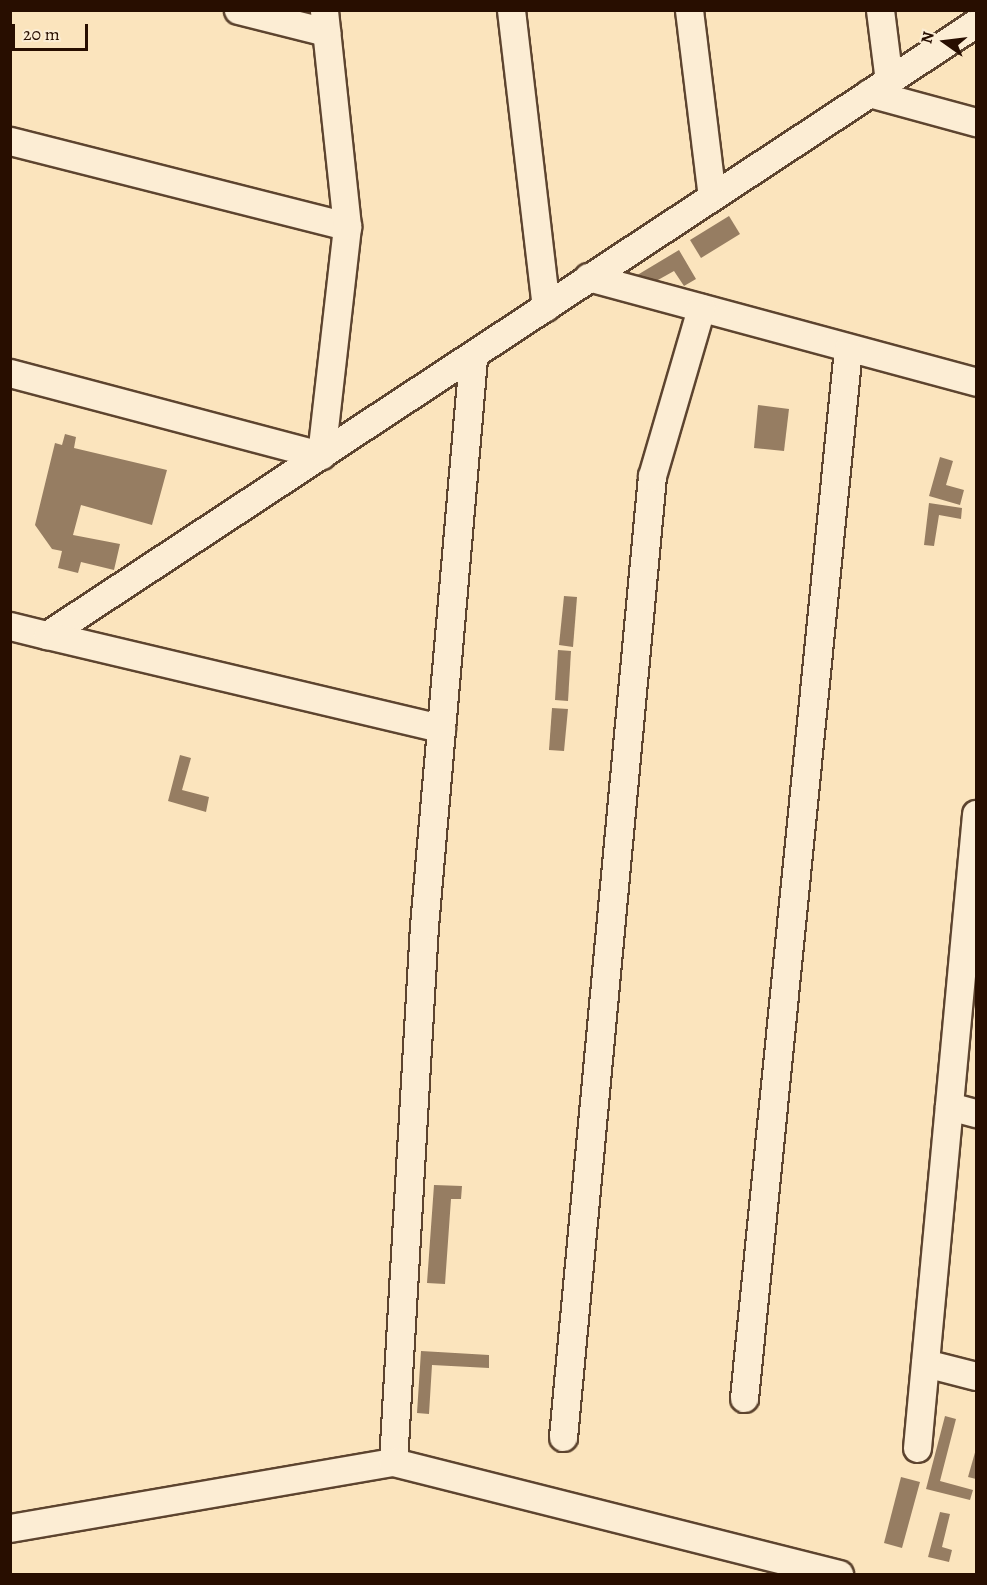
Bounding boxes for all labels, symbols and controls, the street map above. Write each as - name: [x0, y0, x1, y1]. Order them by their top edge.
- scale bar: [15, 12, 92, 50]
- north arrow: [915, 12, 975, 72]
- text: 20 m: [23, 22, 60, 46]
- text: N: [915, 29, 940, 46]

